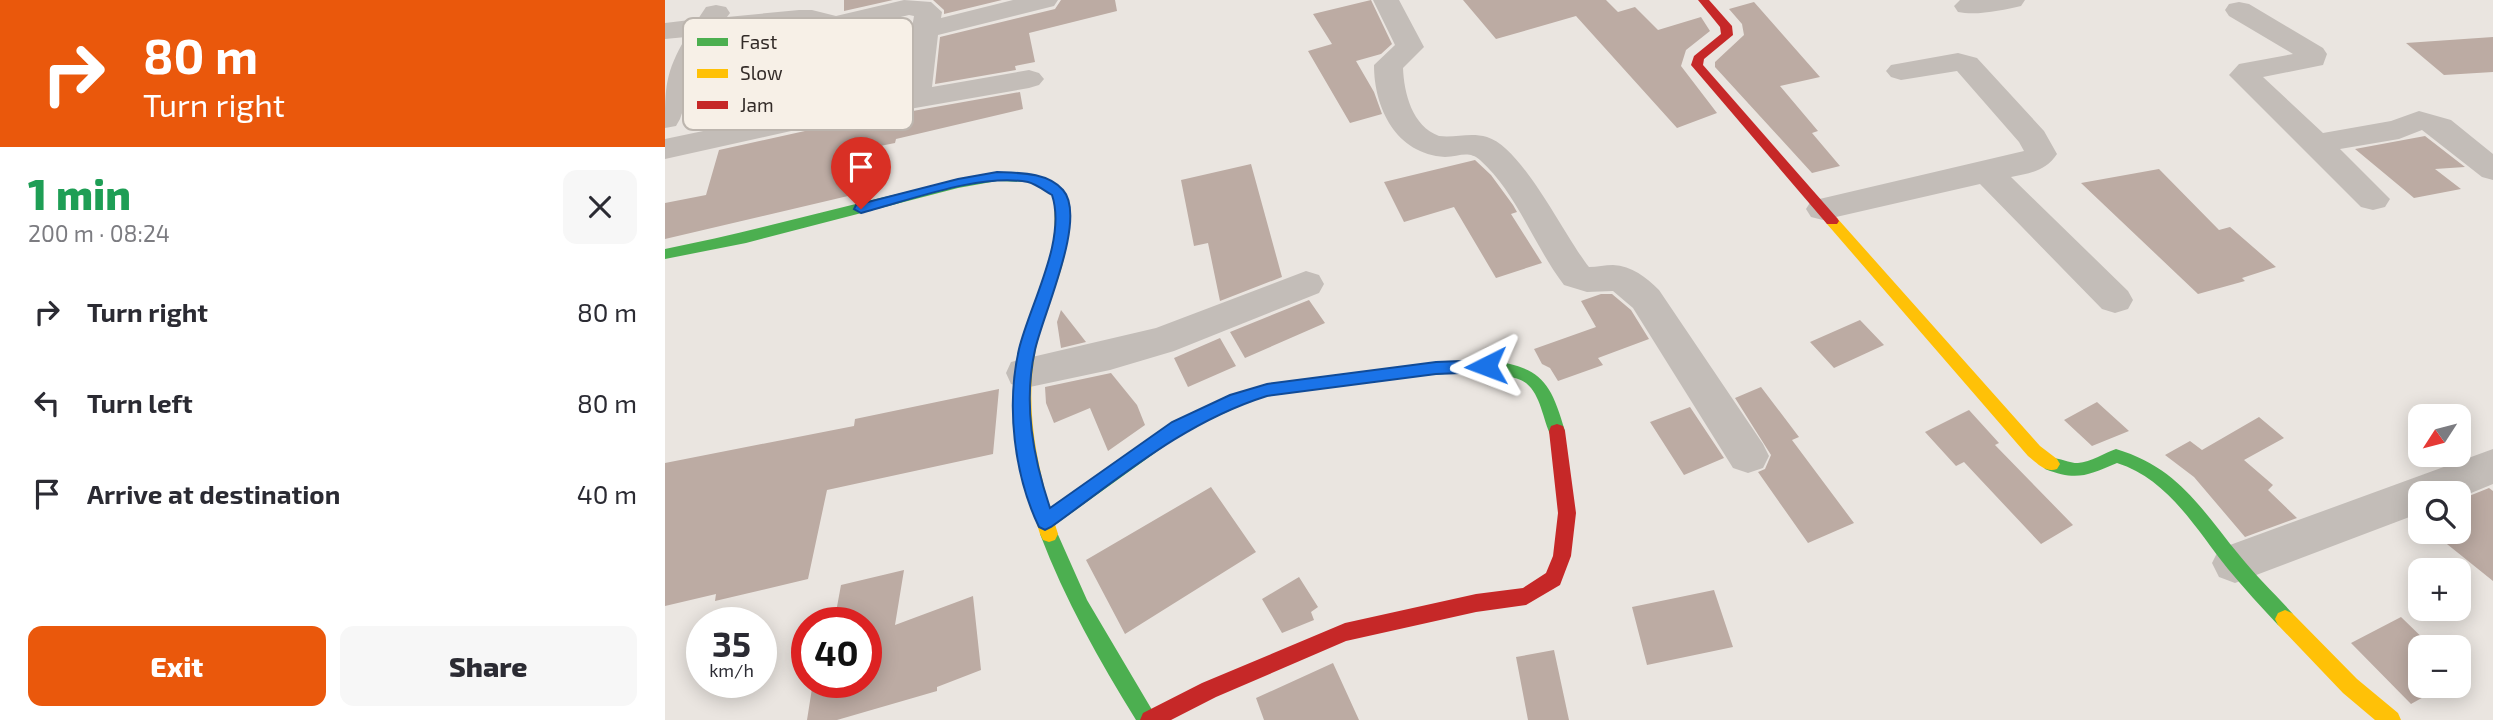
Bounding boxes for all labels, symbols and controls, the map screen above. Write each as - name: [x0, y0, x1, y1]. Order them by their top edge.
- legend: [683, 18, 913, 130]
- text: 80 m: [143, 25, 258, 84]
- icon: right: [28, 28, 119, 119]
- text: Fast: [740, 30, 777, 53]
- text: Slow: [740, 61, 783, 84]
- text: Turn right: [143, 85, 285, 123]
- text: Jam: [740, 93, 774, 116]
- pin: [831, 137, 891, 209]
- icon: arrive: [842, 148, 880, 186]
- text: 1 min: [28, 168, 131, 218]
- button: close: [563, 170, 637, 244]
- text: 200 m · 08:24: [28, 219, 170, 247]
- icon: right: [28, 293, 66, 331]
- text: Turn right: [87, 296, 208, 327]
- text: 80 m: [577, 296, 637, 327]
- position arrow: [1449, 329, 1523, 403]
- icon: left: [28, 384, 66, 422]
- text: Turn left: [87, 387, 193, 418]
- text: 80 m: [577, 387, 637, 418]
- north arrow: [2408, 404, 2471, 467]
- map controls: [2408, 404, 2471, 698]
- icon: arrive: [28, 475, 66, 513]
- text: Arrive at destination: [87, 478, 340, 509]
- text: 40 m: [577, 478, 637, 509]
- button: search: [2408, 481, 2471, 544]
- button: +: [2408, 558, 2471, 621]
- speed limit sign: 40: [791, 607, 882, 698]
- text: 35: [712, 622, 751, 664]
- button: Exit: [28, 626, 326, 706]
- button: Share: [340, 626, 637, 706]
- button: −: [2408, 635, 2471, 698]
- text: km/h: [709, 659, 754, 681]

